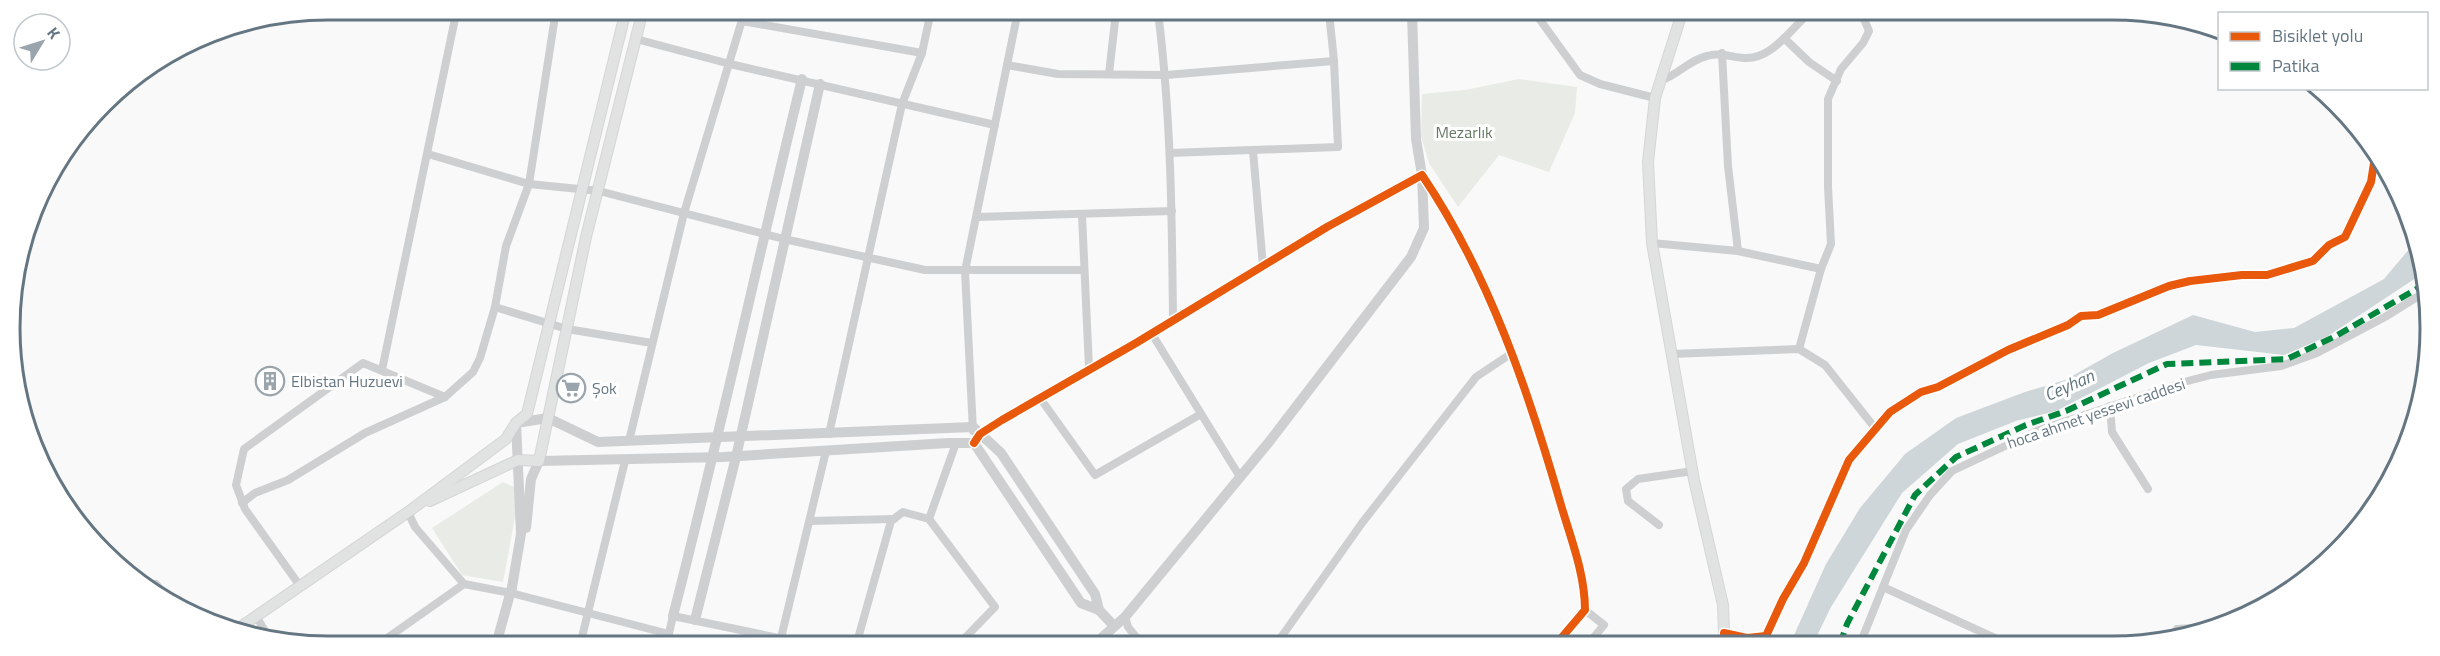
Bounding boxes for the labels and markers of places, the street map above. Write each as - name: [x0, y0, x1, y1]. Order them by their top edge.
- building icon: Elbistan Huzuevi: [254, 365, 286, 397]
- place label: Elbistan Huzuevi: [291, 369, 403, 393]
- supermarket icon: Şok: [555, 372, 587, 404]
- place label: Şok: [592, 376, 617, 400]

